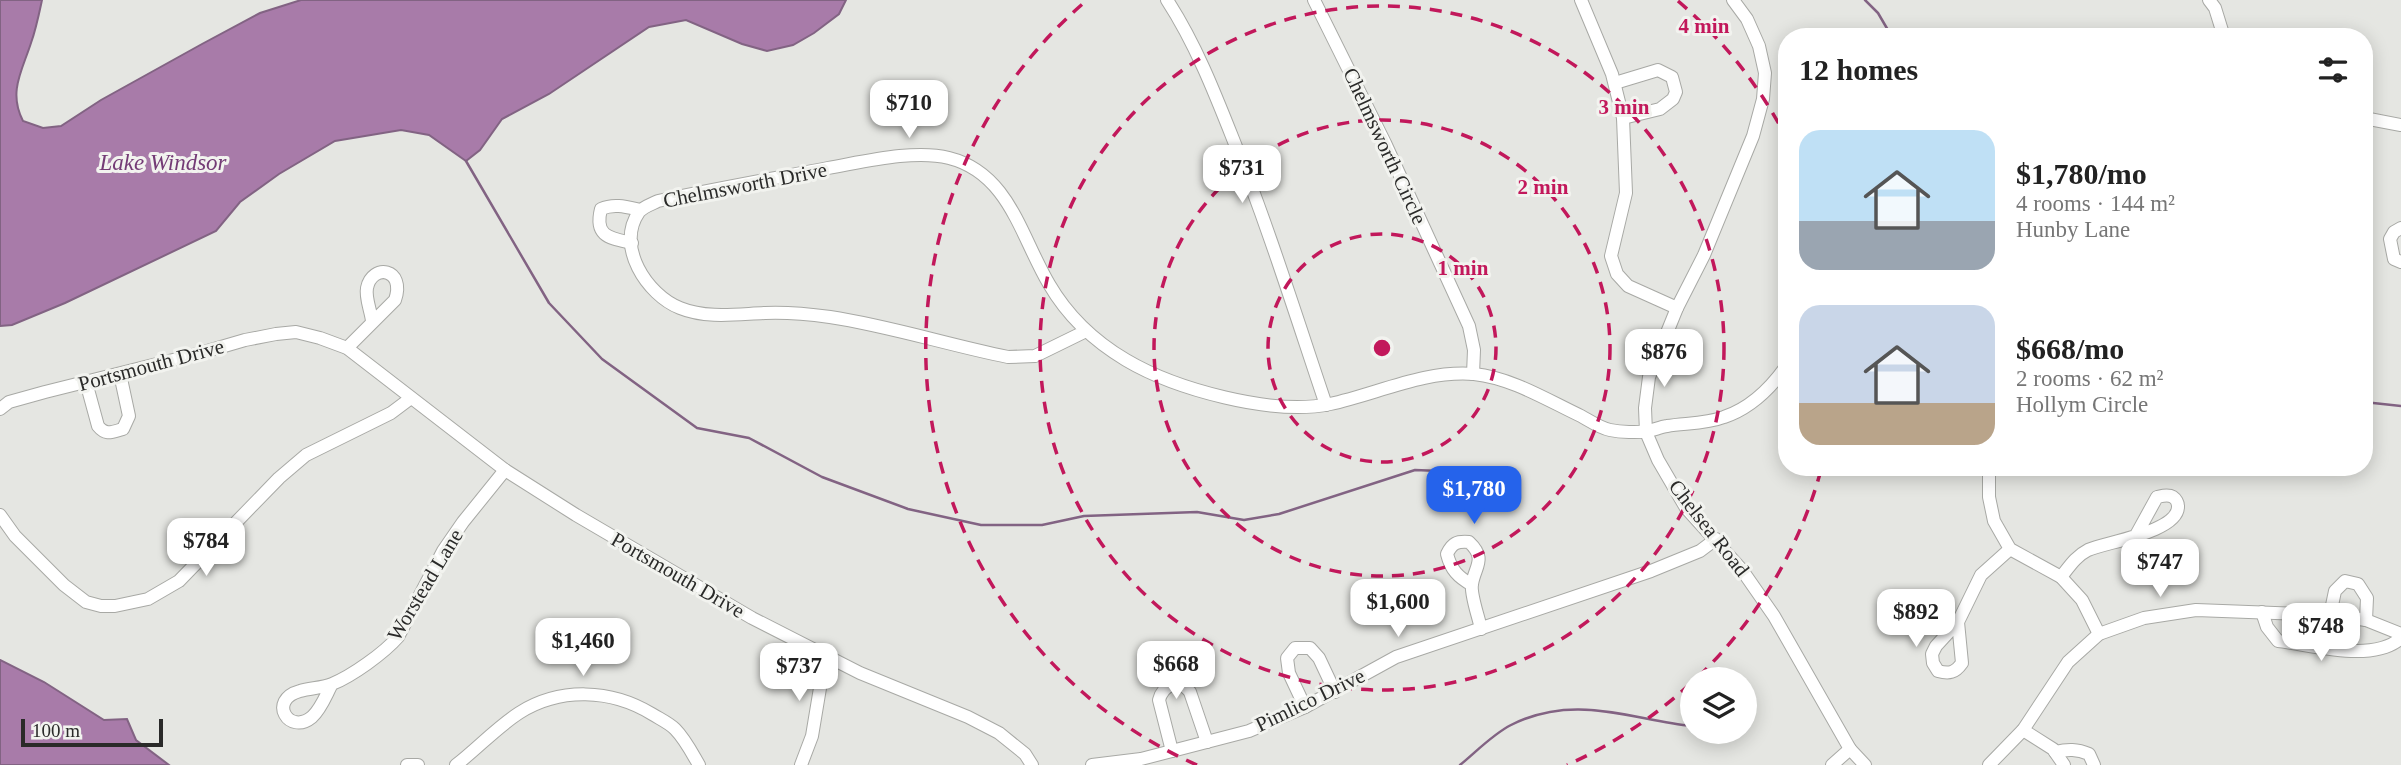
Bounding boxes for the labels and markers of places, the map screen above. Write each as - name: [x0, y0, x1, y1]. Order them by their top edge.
- pin: $710: [868, 80, 950, 140]
- pin: $731: [1201, 146, 1283, 205]
- pin: $876: [1623, 330, 1705, 389]
- centre of rings: [1370, 336, 1394, 360]
- pin: $1,780: [1417, 466, 1531, 526]
- pin: $784: [165, 518, 247, 578]
- pin: $747: [2119, 540, 2201, 599]
- pin: $1,600: [1341, 580, 1455, 639]
- pin: $892: [1875, 590, 1957, 649]
- pin: $748: [2280, 604, 2362, 663]
- pin: $1,460: [526, 618, 640, 678]
- pin: $668: [1135, 642, 1217, 701]
- pin: $737: [758, 644, 840, 703]

